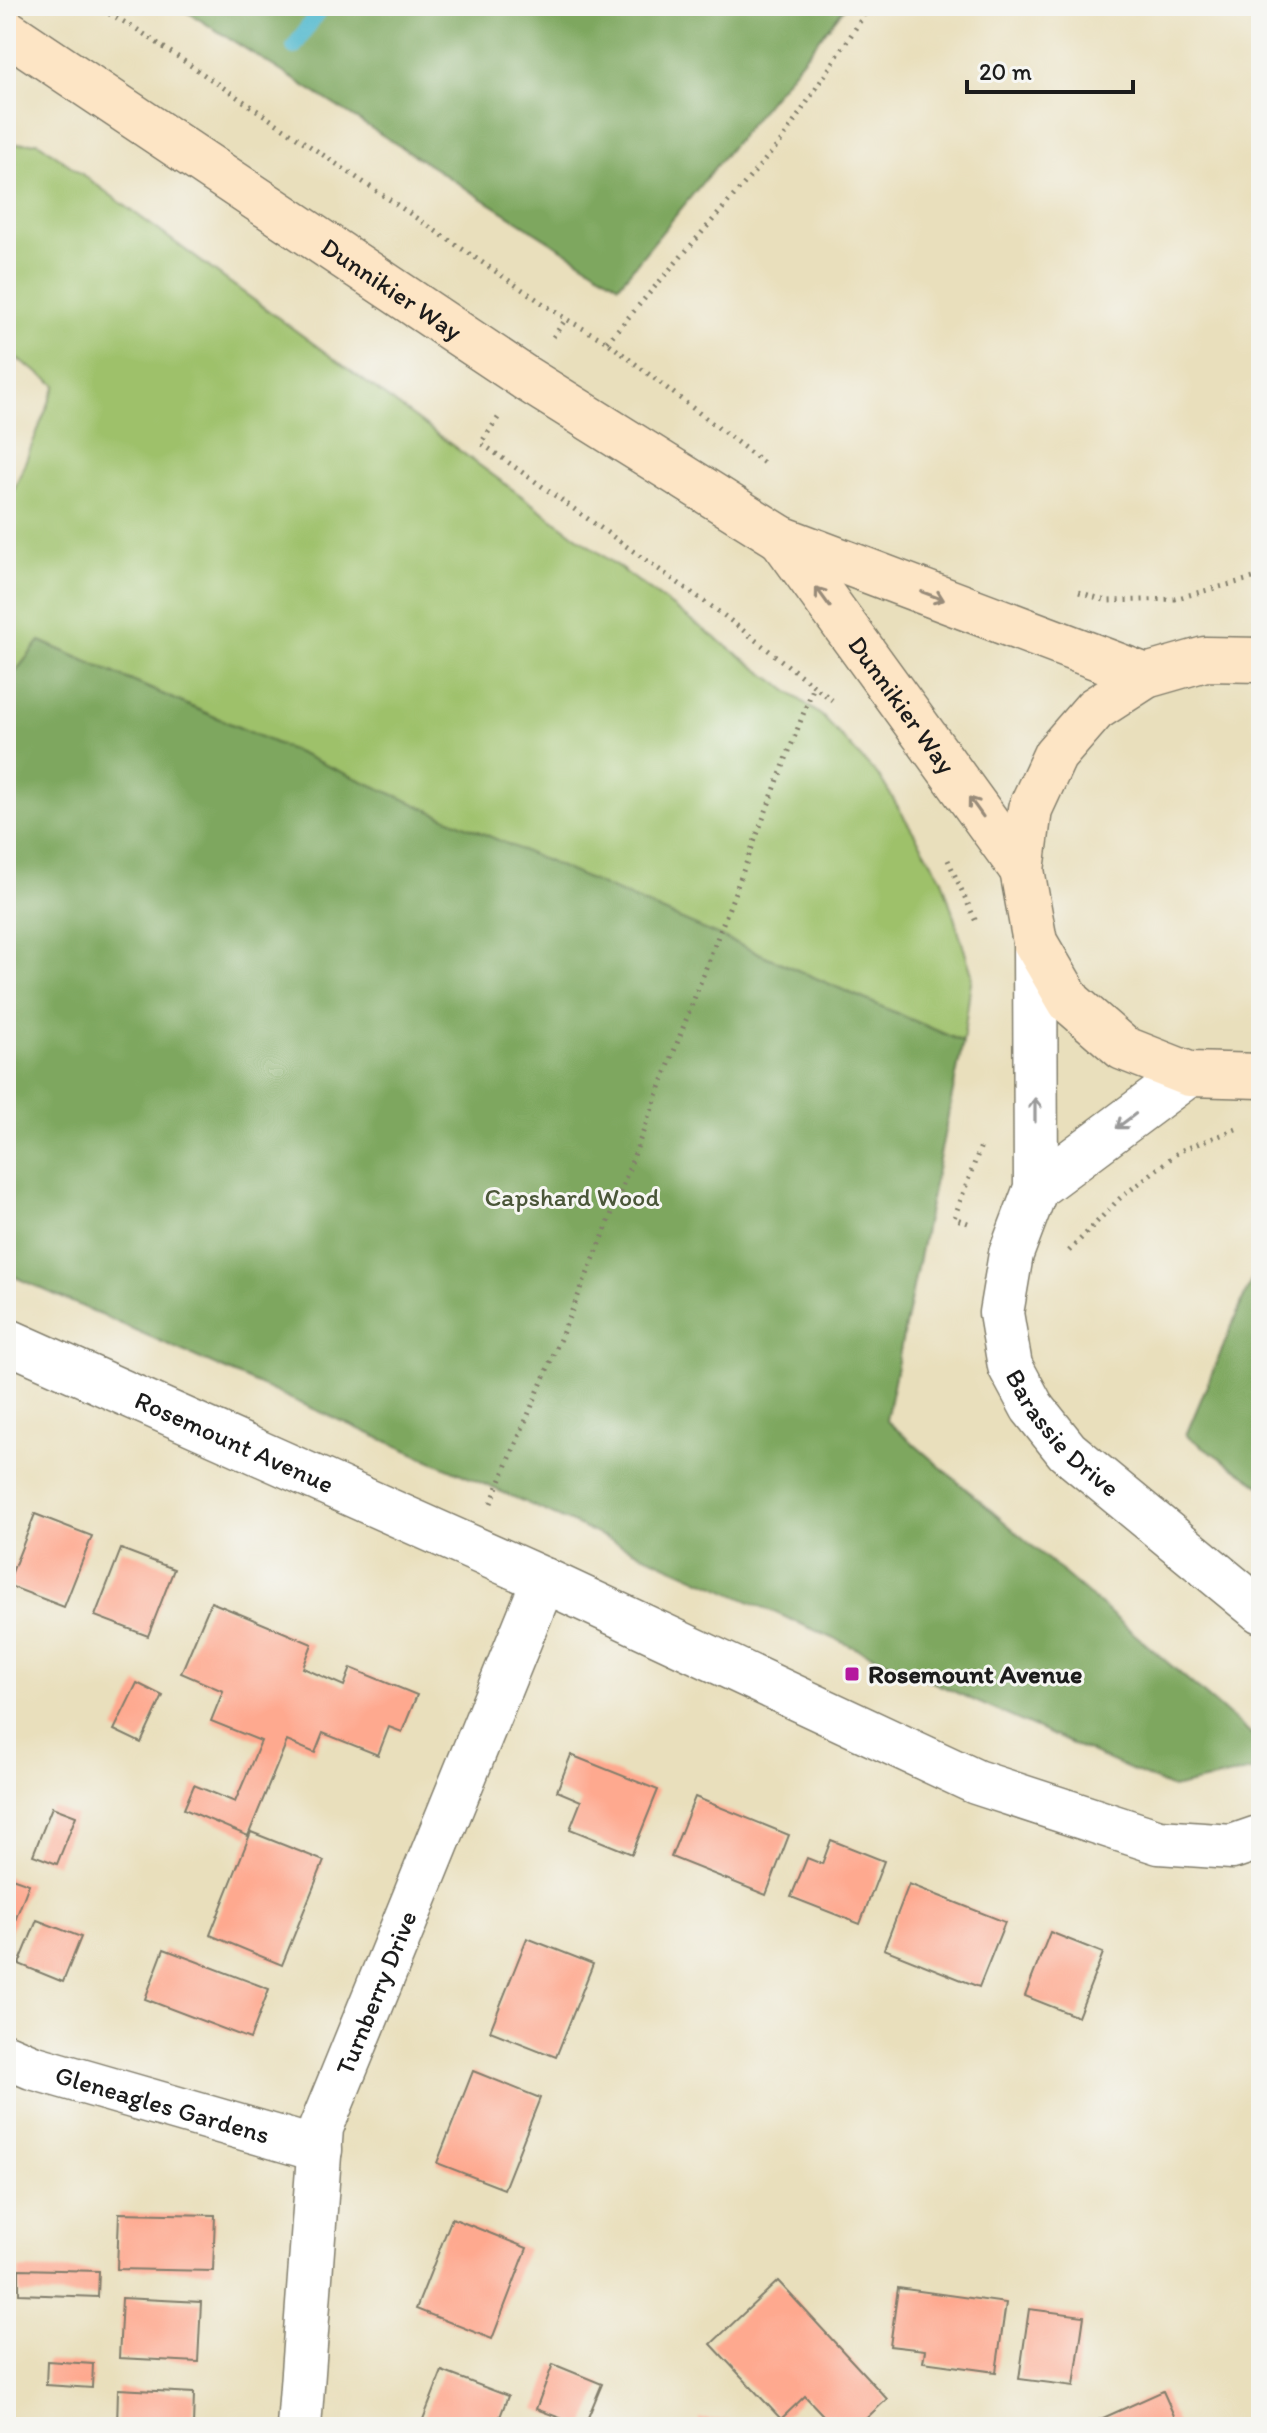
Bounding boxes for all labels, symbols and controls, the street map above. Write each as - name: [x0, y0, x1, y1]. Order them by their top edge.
- scale bar: [967, 44, 1133, 94]
- text: 20 m: [979, 57, 1032, 86]
- street label: Dunnikier Way: [315, 230, 468, 347]
- one-way arrow: [815, 586, 831, 608]
- one-way arrow: [920, 590, 945, 604]
- street label: Dunnikier Way: [841, 629, 963, 780]
- one-way arrow: [968, 797, 985, 818]
- one-way arrow: [1027, 1097, 1043, 1124]
- one-way arrow: [1116, 1112, 1138, 1129]
- park label: Capshard Wood: [484, 1181, 660, 1213]
- street label: Barassie Drive: [999, 1363, 1126, 1504]
- street label: Rosemount Avenue: [130, 1384, 339, 1500]
- place label: Rosemount Avenue: [868, 1658, 1082, 1690]
- marker: Rosemount Avenue: [843, 1665, 861, 1683]
- street label: Turnberry Drive: [328, 1906, 424, 2079]
- street label: Gleneagles Gardens: [52, 2059, 273, 2151]

